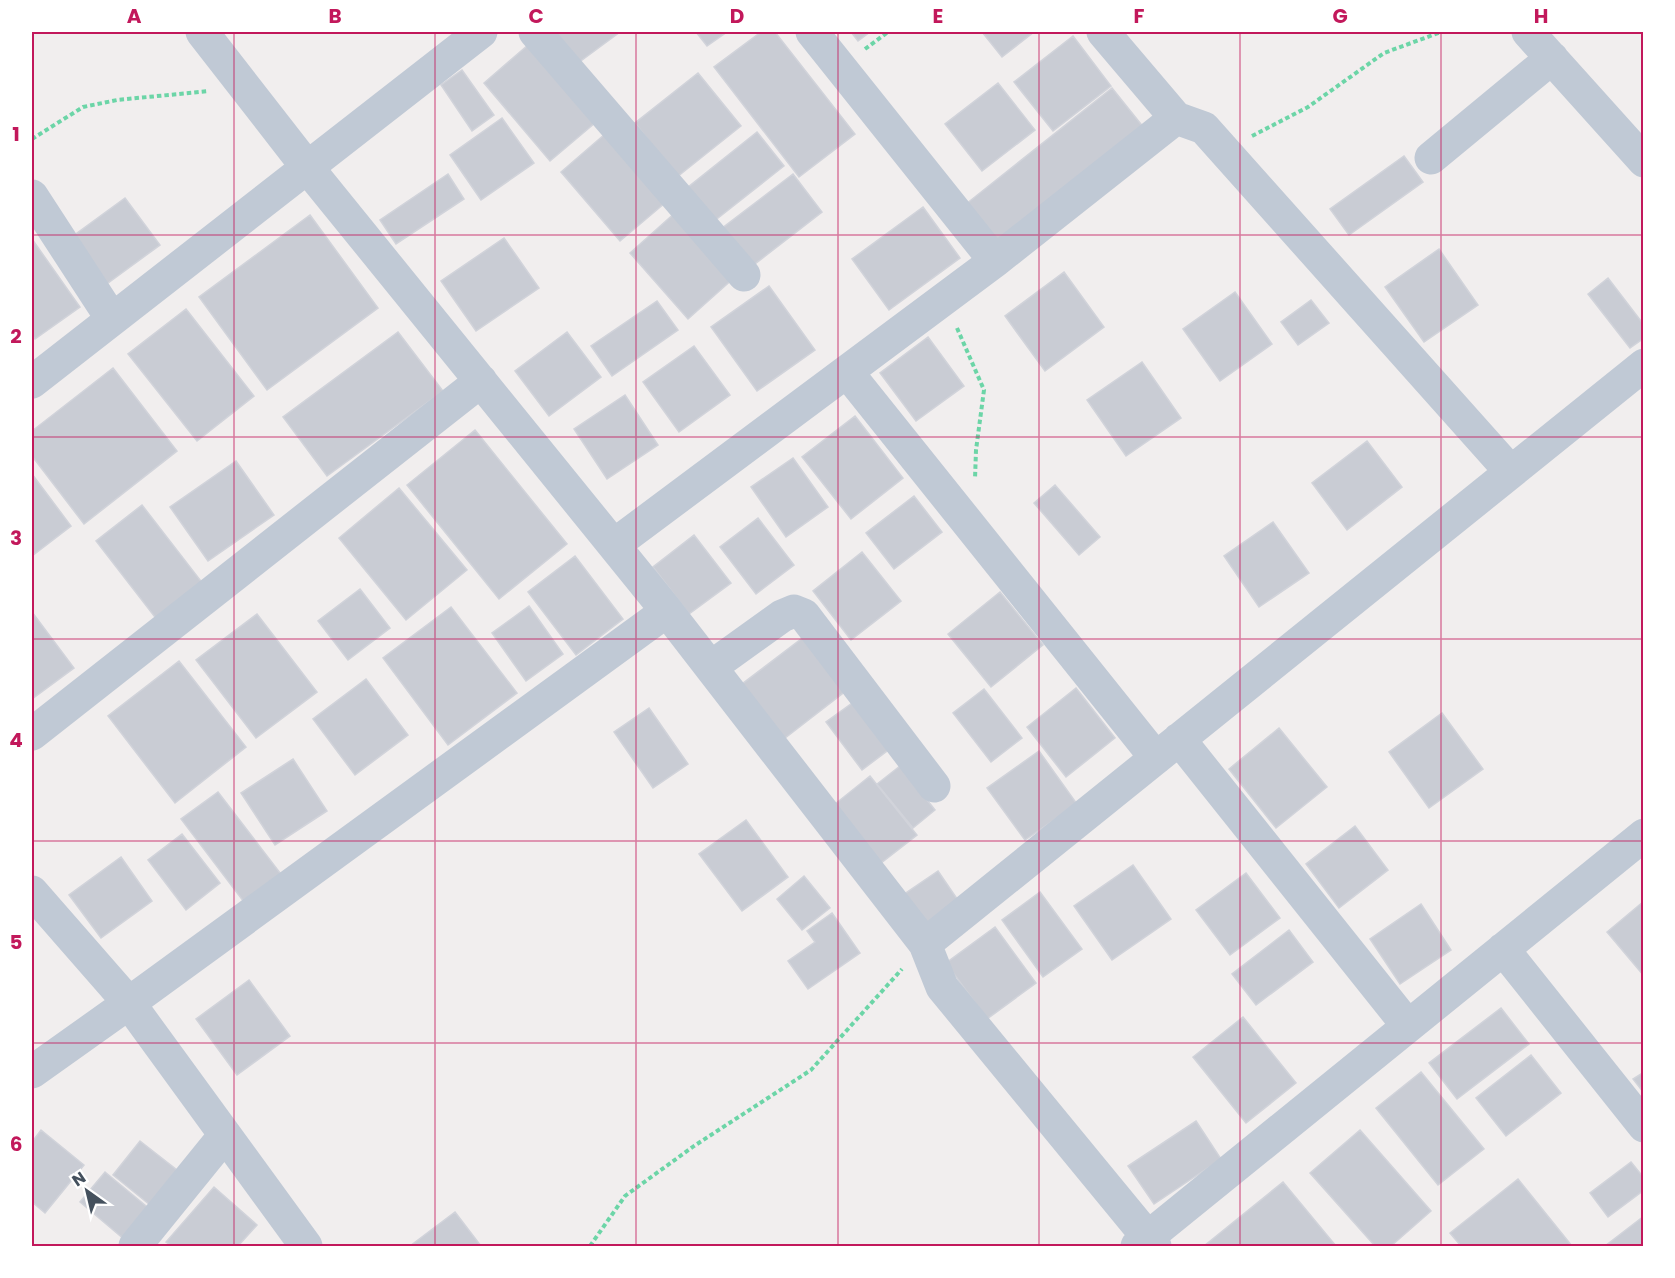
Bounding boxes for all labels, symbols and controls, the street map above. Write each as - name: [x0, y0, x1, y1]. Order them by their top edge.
- text: A: [127, 2, 142, 30]
- text: B: [328, 2, 342, 30]
- text: C: [528, 2, 544, 30]
- text: D: [730, 2, 744, 30]
- text: E: [933, 2, 943, 30]
- text: F: [1134, 2, 1145, 30]
- text: G: [1332, 2, 1348, 30]
- text: H: [1534, 2, 1548, 30]
- text: 1: [12, 120, 20, 148]
- text: 2: [10, 322, 22, 350]
- text: 3: [10, 524, 22, 552]
- text: 4: [9, 726, 23, 754]
- text: 5: [10, 928, 23, 956]
- text: 6: [10, 1130, 22, 1158]
- north arrow: [57, 1161, 117, 1221]
- text: N: [67, 1166, 90, 1192]

